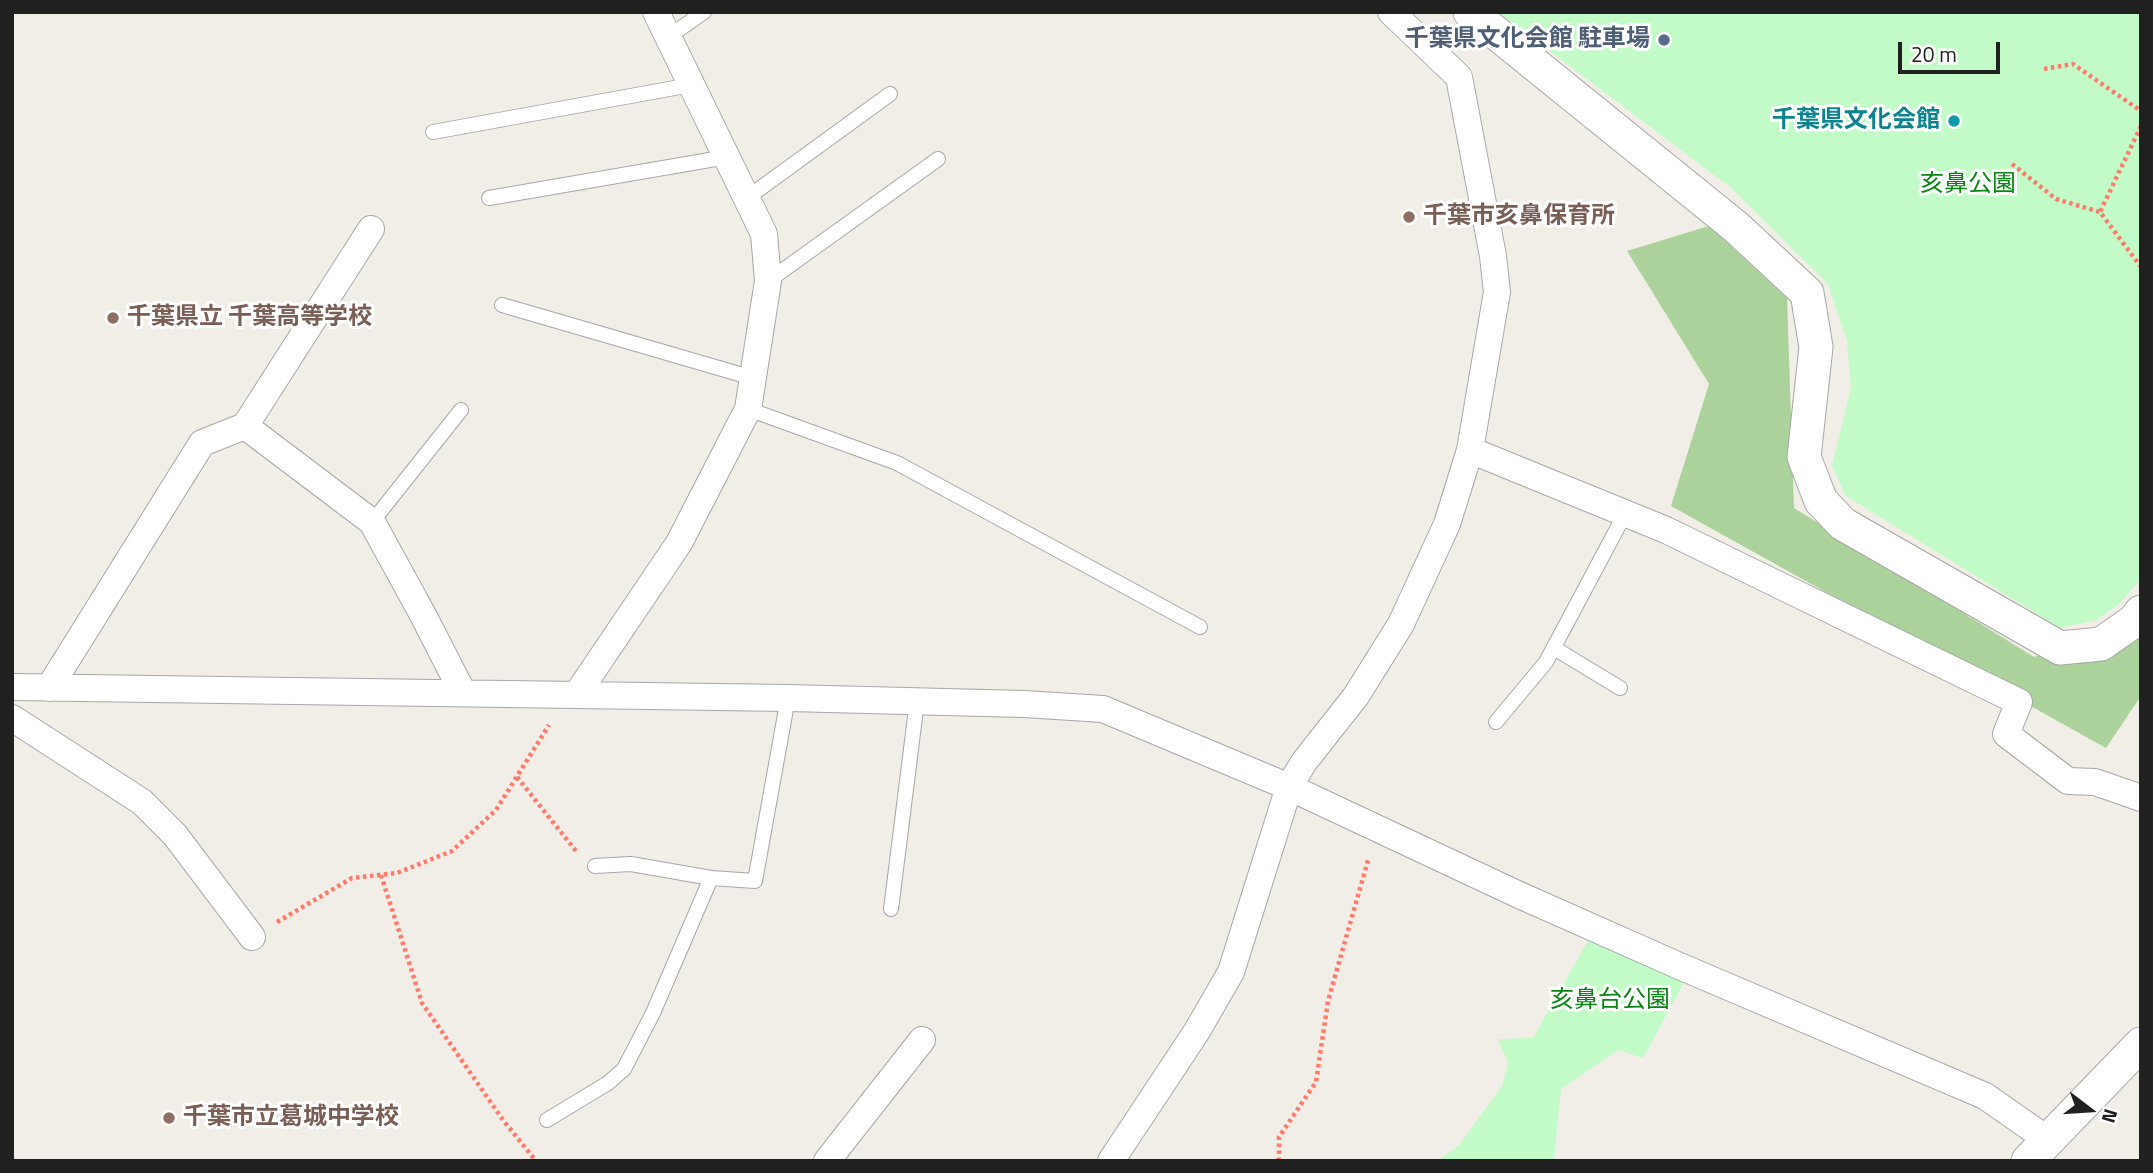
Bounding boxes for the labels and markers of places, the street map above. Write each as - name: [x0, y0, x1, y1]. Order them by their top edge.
- place label: 千葉県文化会館 駐車場: [1405, 26, 1650, 54]
- marker: 千葉県文化会館 駐車場: [1656, 32, 1672, 48]
- place label: 千葉県文化会館: [1772, 107, 1940, 135]
- marker: 千葉県文化会館: [1946, 113, 1962, 129]
- place label: 千葉市亥鼻保育所: [1423, 203, 1615, 231]
- marker: 千葉市亥鼻保育所: [1401, 209, 1417, 225]
- place label: 千葉県立 千葉高等学校: [127, 304, 372, 332]
- marker: 千葉県立 千葉高等学校: [105, 310, 121, 326]
- place label: 千葉市立葛城中学校: [183, 1104, 399, 1132]
- marker: 千葉市立葛城中学校: [161, 1110, 177, 1126]

